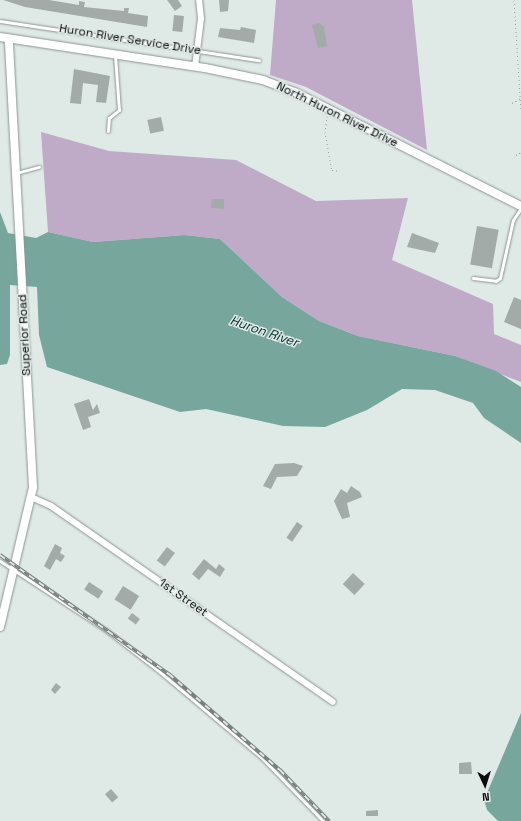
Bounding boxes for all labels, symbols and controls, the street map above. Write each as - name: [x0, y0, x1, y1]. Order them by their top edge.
- street label: Huron River Service Drive: [58, 22, 202, 58]
- street label: North Huron River Drive: [274, 79, 400, 151]
- street label: Superior Road: [16, 294, 34, 376]
- water label: Huron River: [228, 313, 300, 351]
- street label: 1st Street: [156, 576, 210, 620]
- north arrow: [465, 765, 505, 805]
- text: N: [482, 790, 490, 804]

